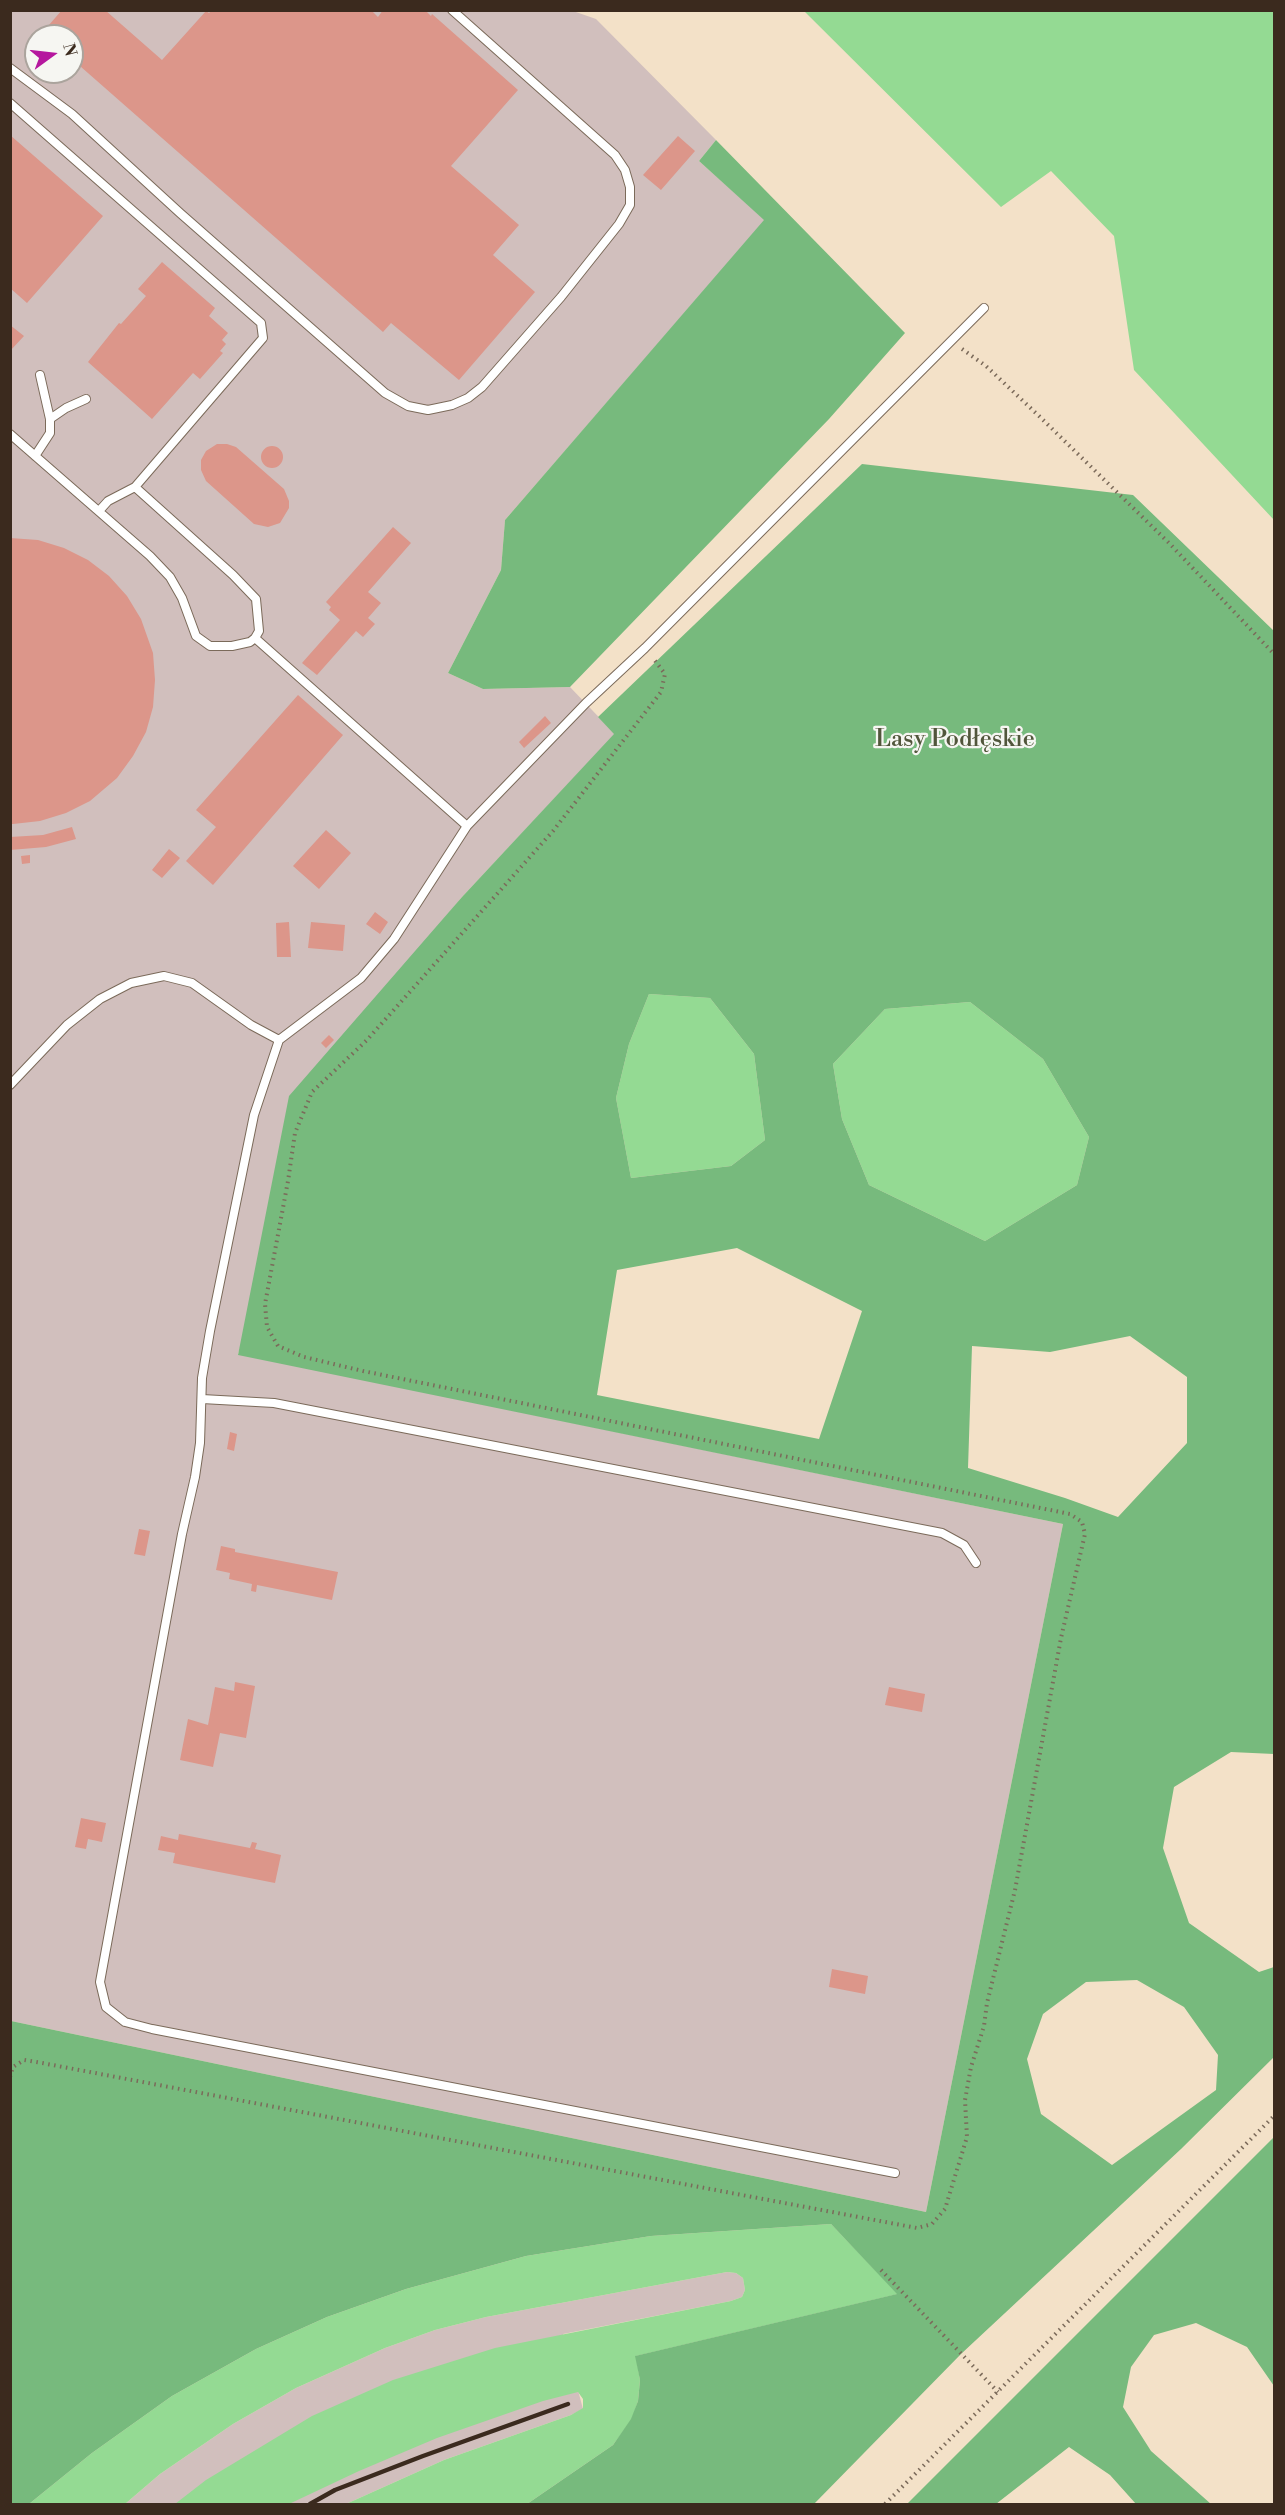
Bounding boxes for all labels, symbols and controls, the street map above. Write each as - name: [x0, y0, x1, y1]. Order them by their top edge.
- north arrow: [24, 24, 84, 84]
- text: N: [58, 41, 81, 59]
- park label: Lasy Podłęskie: [875, 726, 1035, 754]

